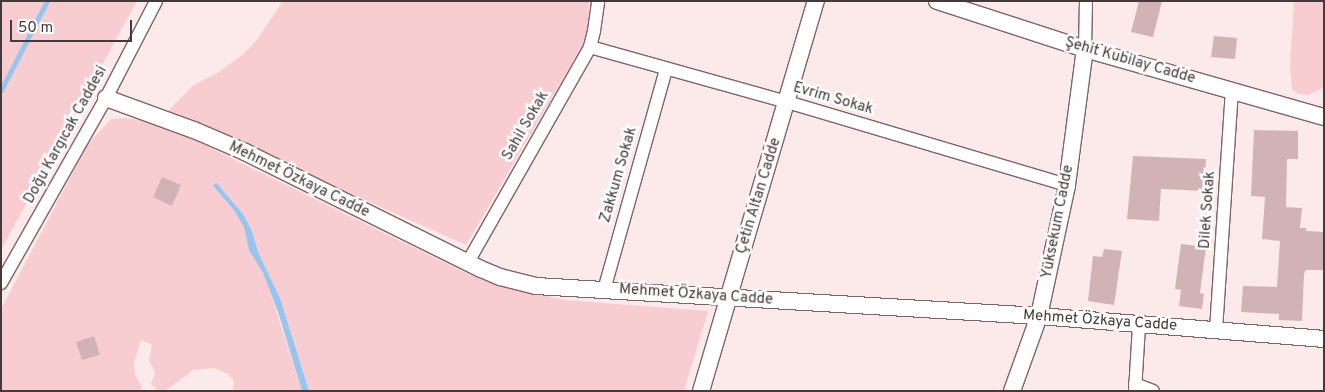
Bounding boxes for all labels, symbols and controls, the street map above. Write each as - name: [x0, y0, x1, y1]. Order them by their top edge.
- scale bar: [12, 10, 135, 42]
- text: 50 m: [18, 19, 53, 38]
- street label: Şehit Kubilay Cadde: [1063, 34, 1197, 88]
- street label: Doğu Kargıcak Caddesi: [21, 63, 111, 207]
- street label: Evrim Sokak: [791, 79, 875, 119]
- street label: Sahil Sokak: [499, 88, 553, 164]
- street label: Zakkum Sokak: [597, 125, 641, 225]
- street label: Çetin Altan Cadde: [733, 135, 785, 257]
- street label: Mehmet Özkaya Cadde: [226, 138, 372, 222]
- street label: Yüksekum Cadde: [1038, 164, 1078, 280]
- street label: Dilek Sokak: [1196, 170, 1220, 250]
- street label: Mehmet Özkaya Cadde: [618, 281, 774, 309]
- street label: Mehmet Özkaya Cadde: [1022, 307, 1178, 335]

